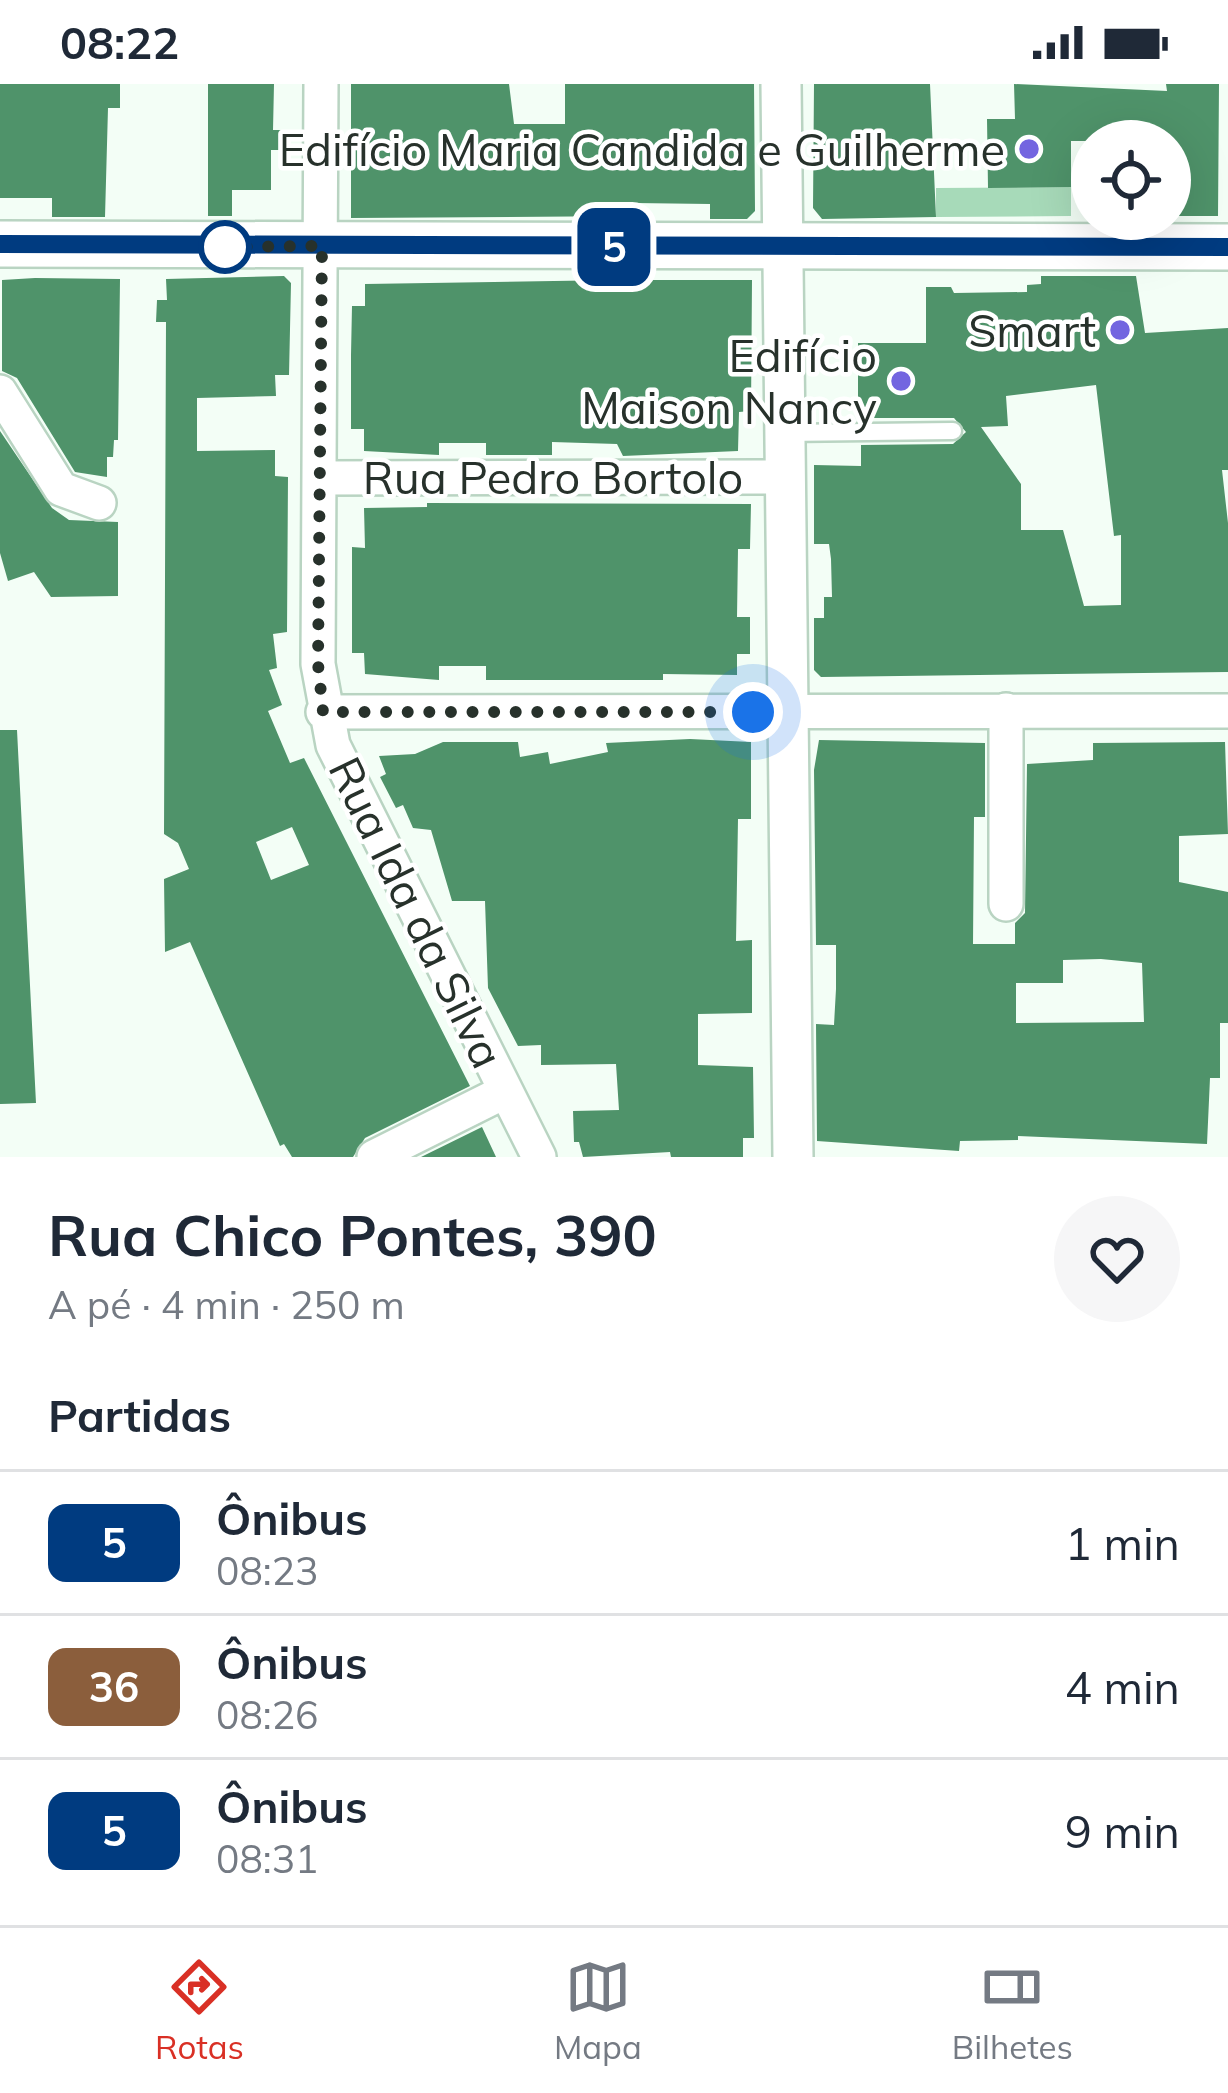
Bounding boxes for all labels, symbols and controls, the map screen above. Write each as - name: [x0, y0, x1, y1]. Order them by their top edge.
- text: 08:22: [60, 14, 179, 70]
- map controls: [1071, 120, 1191, 240]
- button: locate: [1071, 120, 1191, 240]
- place label: Edifício Maria Candida e Guilherme: [279, 121, 1005, 177]
- marker: Edifício Maria Candida e Guilherme: [1016, 136, 1042, 162]
- line badge: 5: [575, 208, 653, 286]
- text: 5: [601, 220, 627, 273]
- unlabelled marker: [200, 222, 250, 272]
- place label: Smart: [968, 302, 1096, 358]
- marker: Smart: [1107, 317, 1133, 343]
- place label: Edifício Maison Nancy: [581, 327, 877, 435]
- marker: Edifício Maison Nancy: [888, 368, 914, 394]
- street label: Rua Pedro Bortolo: [363, 449, 743, 505]
- your location: [723, 682, 783, 742]
- street label: Rua Ida da Silva: [318, 747, 516, 1077]
- button: heart: [1054, 1196, 1180, 1322]
- text: Rua Chico Pontes, 390: [48, 1199, 657, 1270]
- text: A pé · 4 min · 250 m: [48, 1280, 405, 1329]
- text: Partidas: [48, 1387, 231, 1443]
- text: Ônibus: [216, 1490, 368, 1546]
- text: 1 min: [1065, 1515, 1180, 1571]
- text: 5: [101, 1516, 127, 1569]
- text: 08:23: [216, 1546, 319, 1595]
- text: Ônibus: [216, 1634, 368, 1690]
- text: 4 min: [1065, 1659, 1180, 1715]
- text: 36: [89, 1660, 139, 1713]
- text: 08:26: [216, 1690, 319, 1739]
- text: Ônibus: [216, 1778, 368, 1834]
- text: 9 min: [1065, 1803, 1180, 1859]
- text: 5: [101, 1804, 127, 1857]
- text: 08:31: [216, 1834, 319, 1883]
- tab: Rotas: [155, 1954, 244, 2067]
- tab: Mapa: [554, 1954, 642, 2067]
- tab: Bilhetes: [952, 1954, 1073, 2067]

